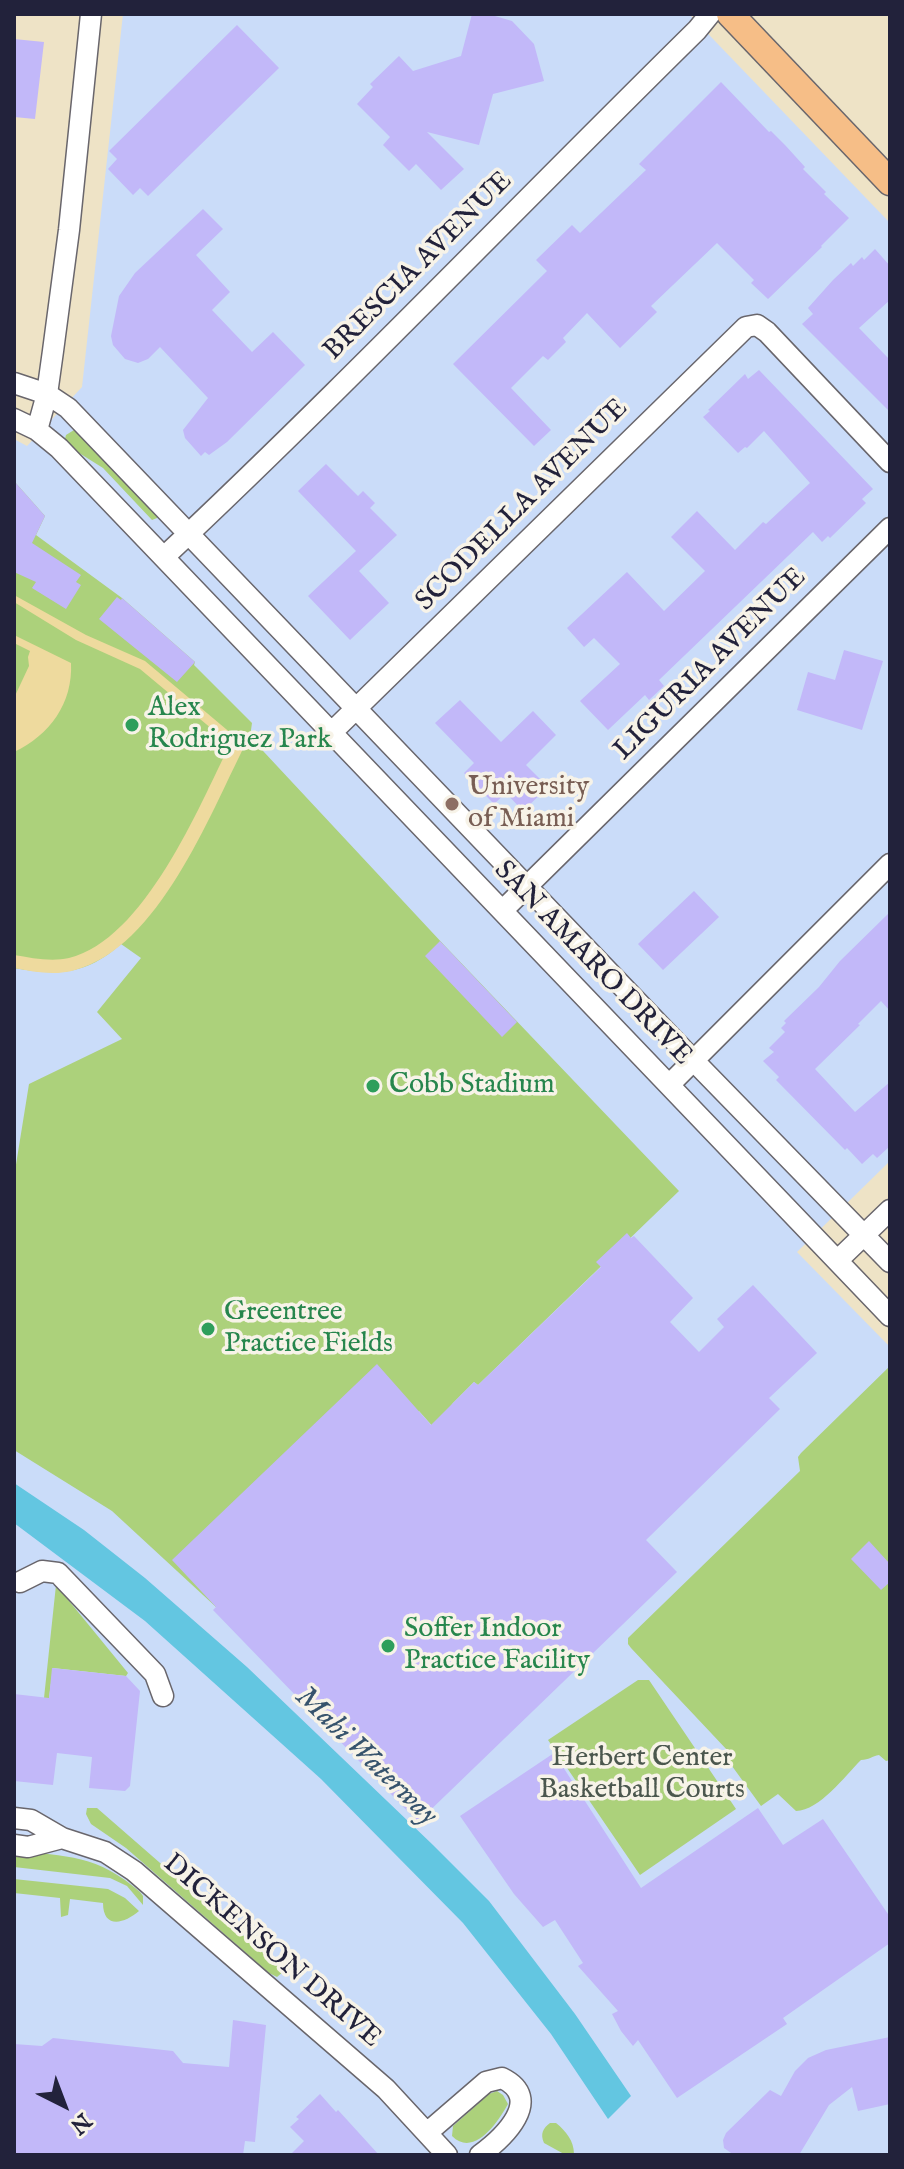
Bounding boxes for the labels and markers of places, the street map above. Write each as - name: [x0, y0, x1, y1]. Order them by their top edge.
- place label: Alex Rodriguez Park: [148, 692, 332, 758]
- marker: Alex Rodriguez Park: [123, 716, 141, 734]
- place label: University of Miami: [468, 771, 589, 837]
- marker: University of Miami: [443, 795, 461, 813]
- place label: Cobb Stadium: [389, 1069, 555, 1103]
- marker: Cobb Stadium: [364, 1077, 382, 1095]
- place label: Greentree Practice Fields: [224, 1296, 393, 1362]
- marker: Greentree Practice Fields: [199, 1320, 217, 1338]
- place label: Soffer Indoor Practice Facility: [404, 1613, 590, 1679]
- marker: Soffer Indoor Practice Facility: [379, 1637, 397, 1655]

